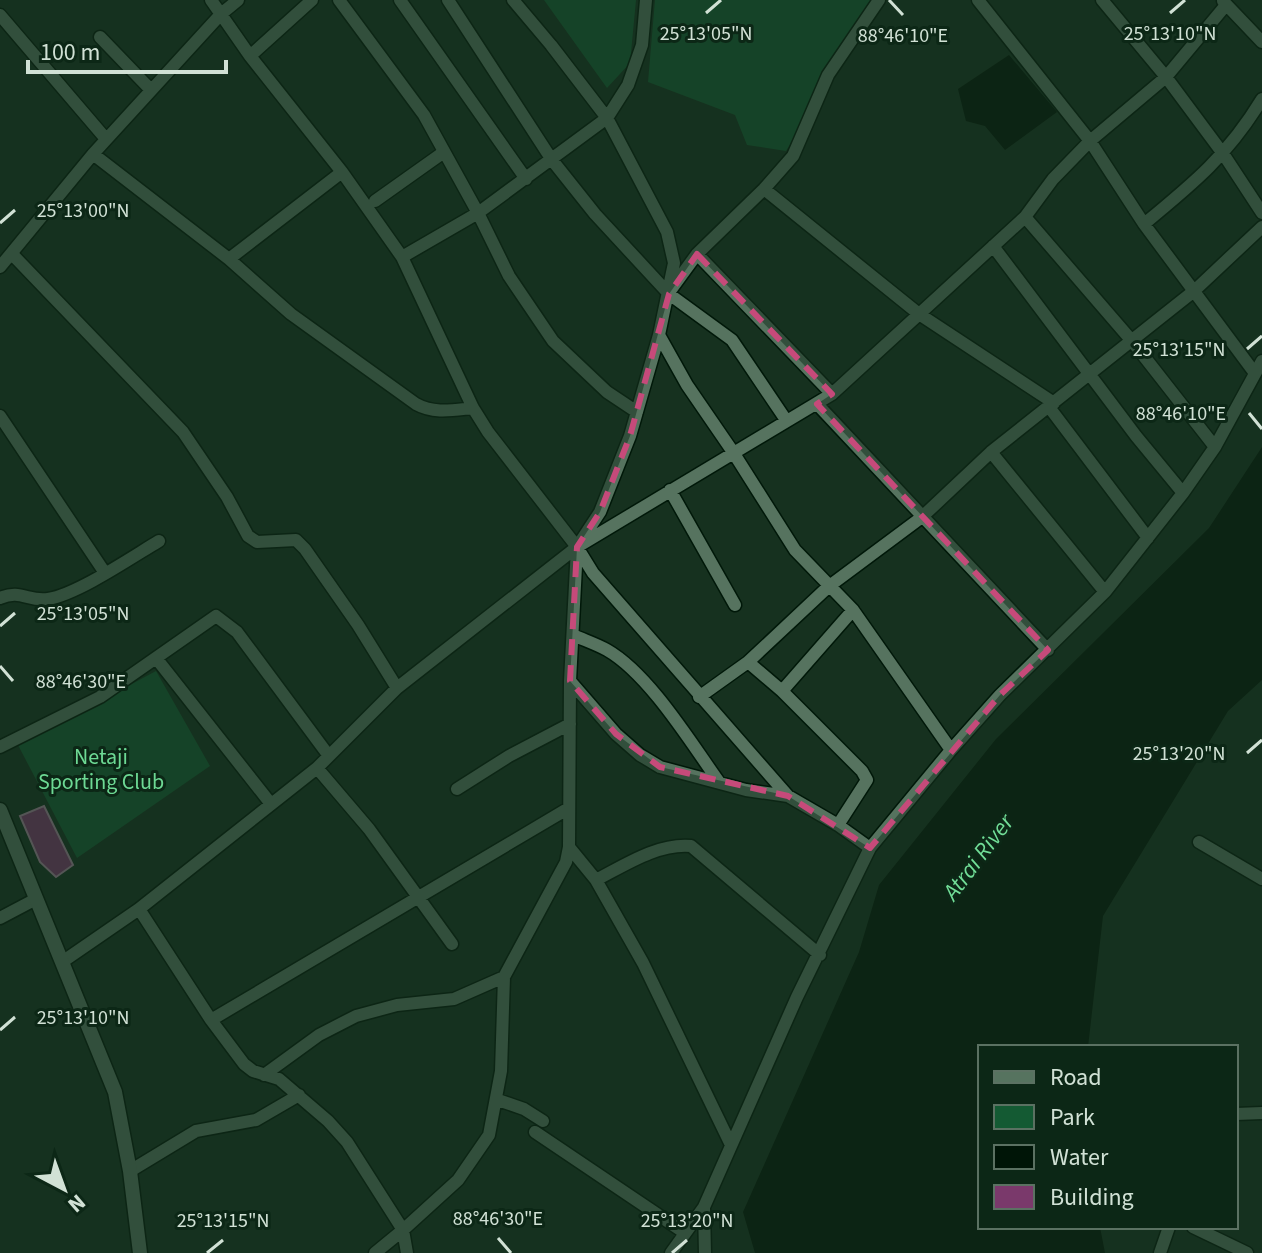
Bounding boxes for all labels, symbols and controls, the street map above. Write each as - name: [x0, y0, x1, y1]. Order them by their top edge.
- text: 25°13'05"N: [660, 20, 752, 48]
- text: 25°13'10"N: [1124, 20, 1216, 48]
- text: 88°46'10"E: [858, 22, 948, 50]
- scale bar: [28, 24, 226, 74]
- text: 100 m: [40, 35, 100, 70]
- text: 25°13'00"N: [37, 197, 129, 225]
- text: 25°13'15"N: [1133, 336, 1225, 364]
- text: 88°46'10"E: [1136, 400, 1226, 428]
- text: 25°13'05"N: [37, 600, 129, 628]
- text: 88°46'30"E: [36, 668, 126, 696]
- text: 25°13'20"N: [1133, 740, 1225, 768]
- park label: Netaji Sporting Club: [38, 741, 164, 798]
- water label: Atrai River: [933, 805, 1024, 909]
- text: 25°13'10"N: [37, 1004, 129, 1032]
- legend: [978, 1045, 1238, 1229]
- text: Road: [1050, 1060, 1102, 1095]
- text: Park: [1050, 1100, 1095, 1135]
- text: Water: [1050, 1140, 1109, 1175]
- north arrow: [24, 1149, 104, 1229]
- text: Building: [1050, 1180, 1134, 1215]
- text: N: [60, 1186, 92, 1220]
- text: 88°46'30"E: [453, 1205, 543, 1233]
- text: 25°13'15"N: [177, 1207, 269, 1235]
- text: 25°13'20"N: [641, 1207, 733, 1235]

